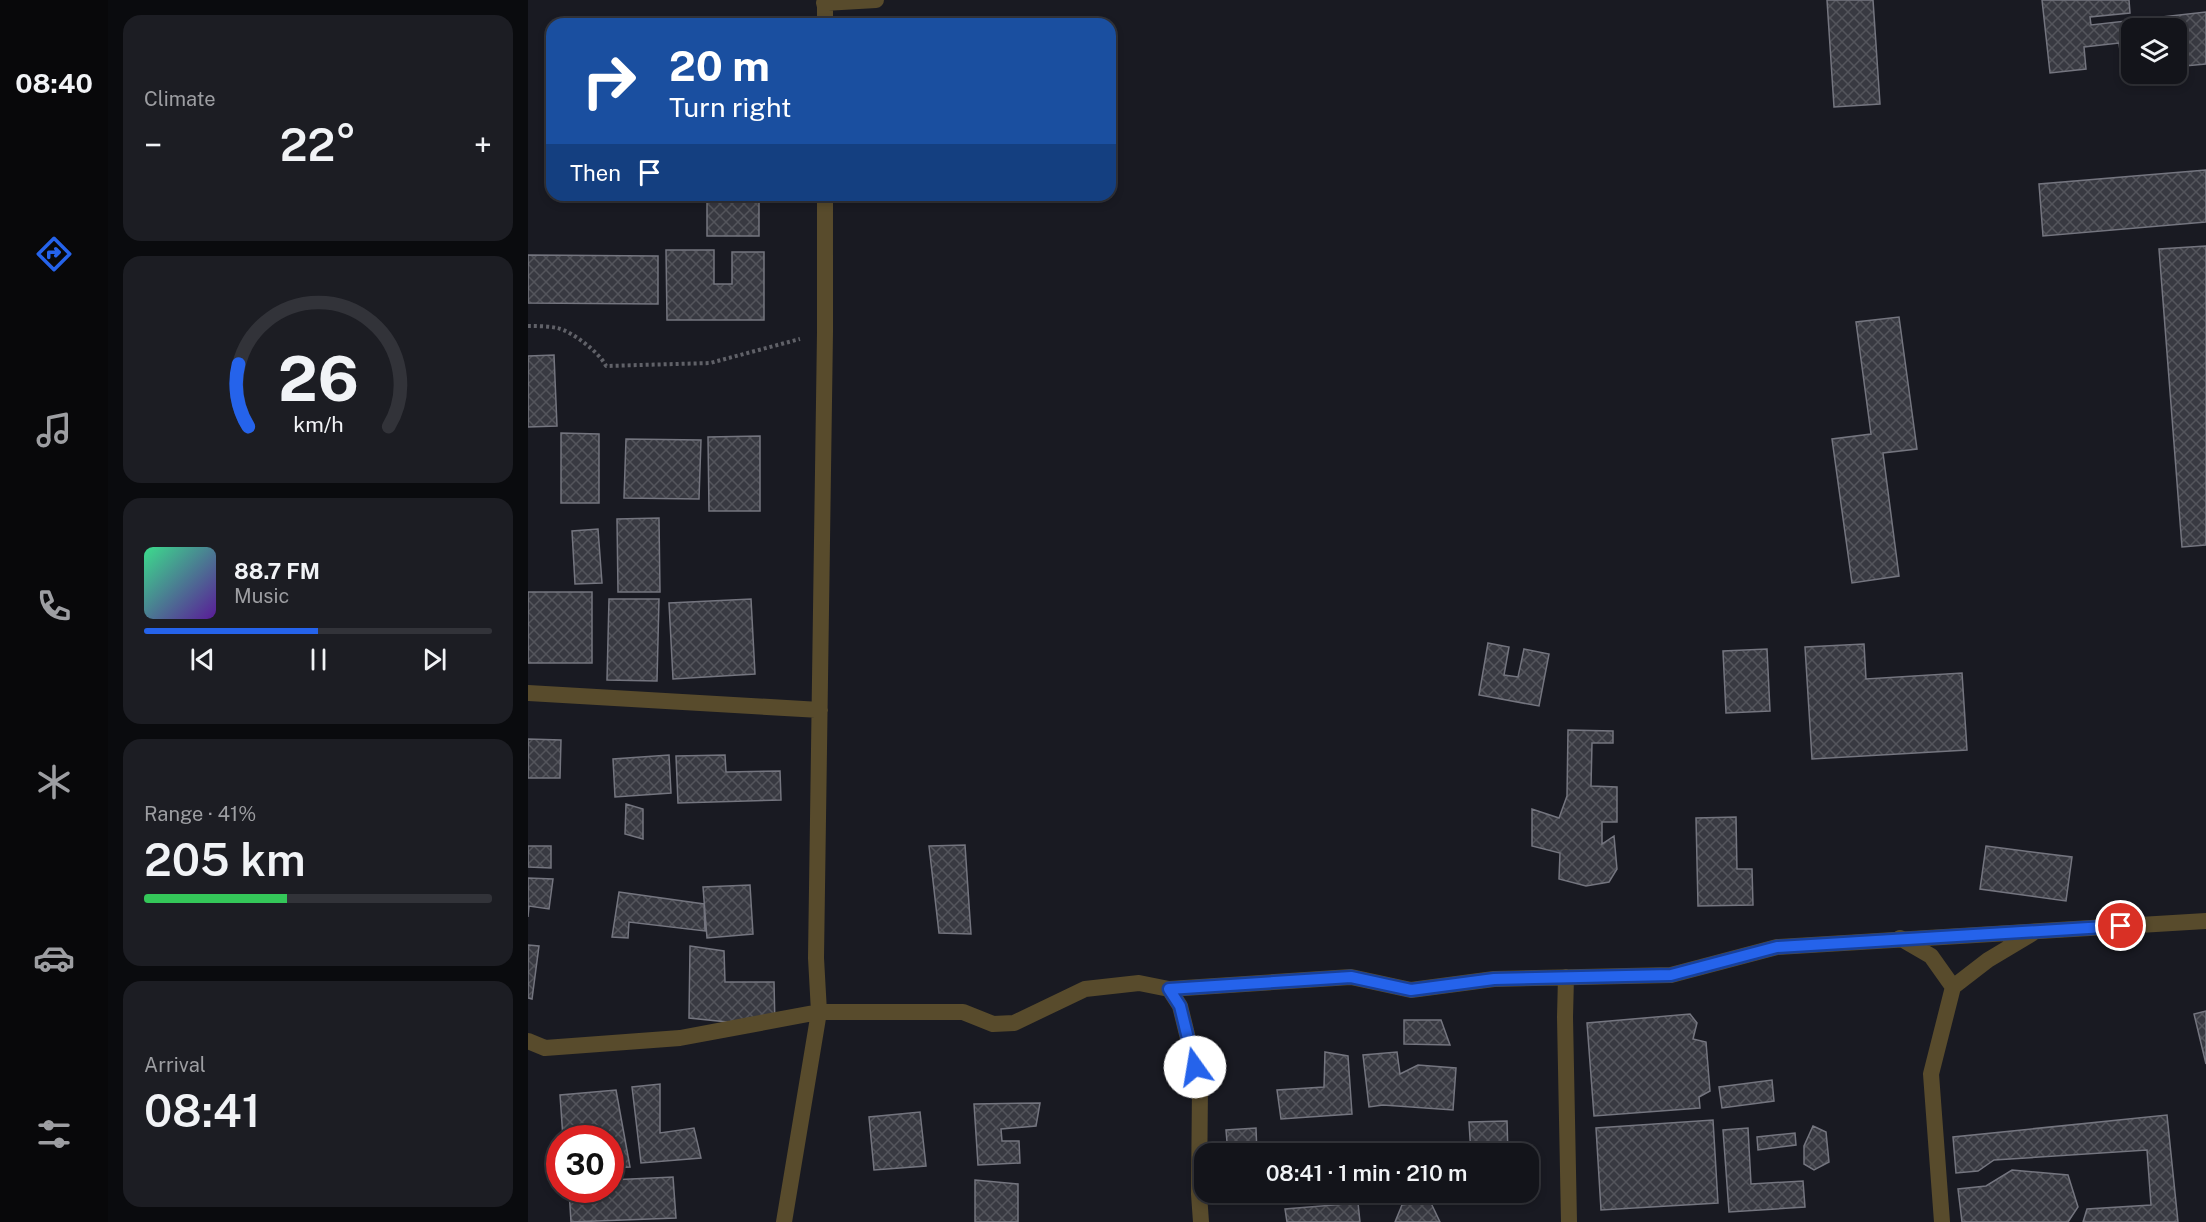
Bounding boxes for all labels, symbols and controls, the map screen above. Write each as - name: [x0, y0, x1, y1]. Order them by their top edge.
- map controls: [2121, 18, 2187, 84]
- button: layers: [2121, 18, 2187, 84]
- text: 20 m: [669, 41, 770, 90]
- icon: right: [570, 42, 648, 120]
- text: 08:40: [15, 67, 93, 99]
- text: Climate: [144, 87, 216, 111]
- text: Turn right: [669, 91, 792, 123]
- text: 22°: [280, 118, 356, 171]
- text: −: [144, 126, 162, 164]
- text: +: [474, 126, 492, 164]
- icon: arrive: [633, 156, 666, 189]
- text: Then: [570, 160, 621, 186]
- icon: directions: [33, 233, 75, 275]
- text: 26: [278, 342, 358, 415]
- icon: music: [33, 409, 75, 451]
- text: km/h: [293, 412, 343, 437]
- text: 88.7 FM: [234, 558, 320, 584]
- text: Music: [234, 584, 289, 608]
- icon: phone: [33, 585, 75, 627]
- icon: previous: [186, 643, 219, 676]
- icon: pause: [302, 643, 335, 676]
- icon: next: [418, 643, 451, 676]
- icon: climate: [33, 761, 75, 803]
- text: Range · 41%: [144, 802, 256, 826]
- text: 205 km: [144, 833, 306, 886]
- pin: [2095, 900, 2146, 951]
- icon: arrive: [2104, 909, 2137, 942]
- icon: car: [33, 937, 75, 979]
- position arrow: [1163, 1035, 1227, 1099]
- text: Arrival: [144, 1053, 206, 1077]
- text: 08:41: [144, 1084, 261, 1137]
- icon: filters: [33, 1113, 75, 1155]
- speed limit sign: 30: [546, 1125, 624, 1203]
- text: 08:41 · 1 min · 210 m: [1266, 1160, 1467, 1186]

